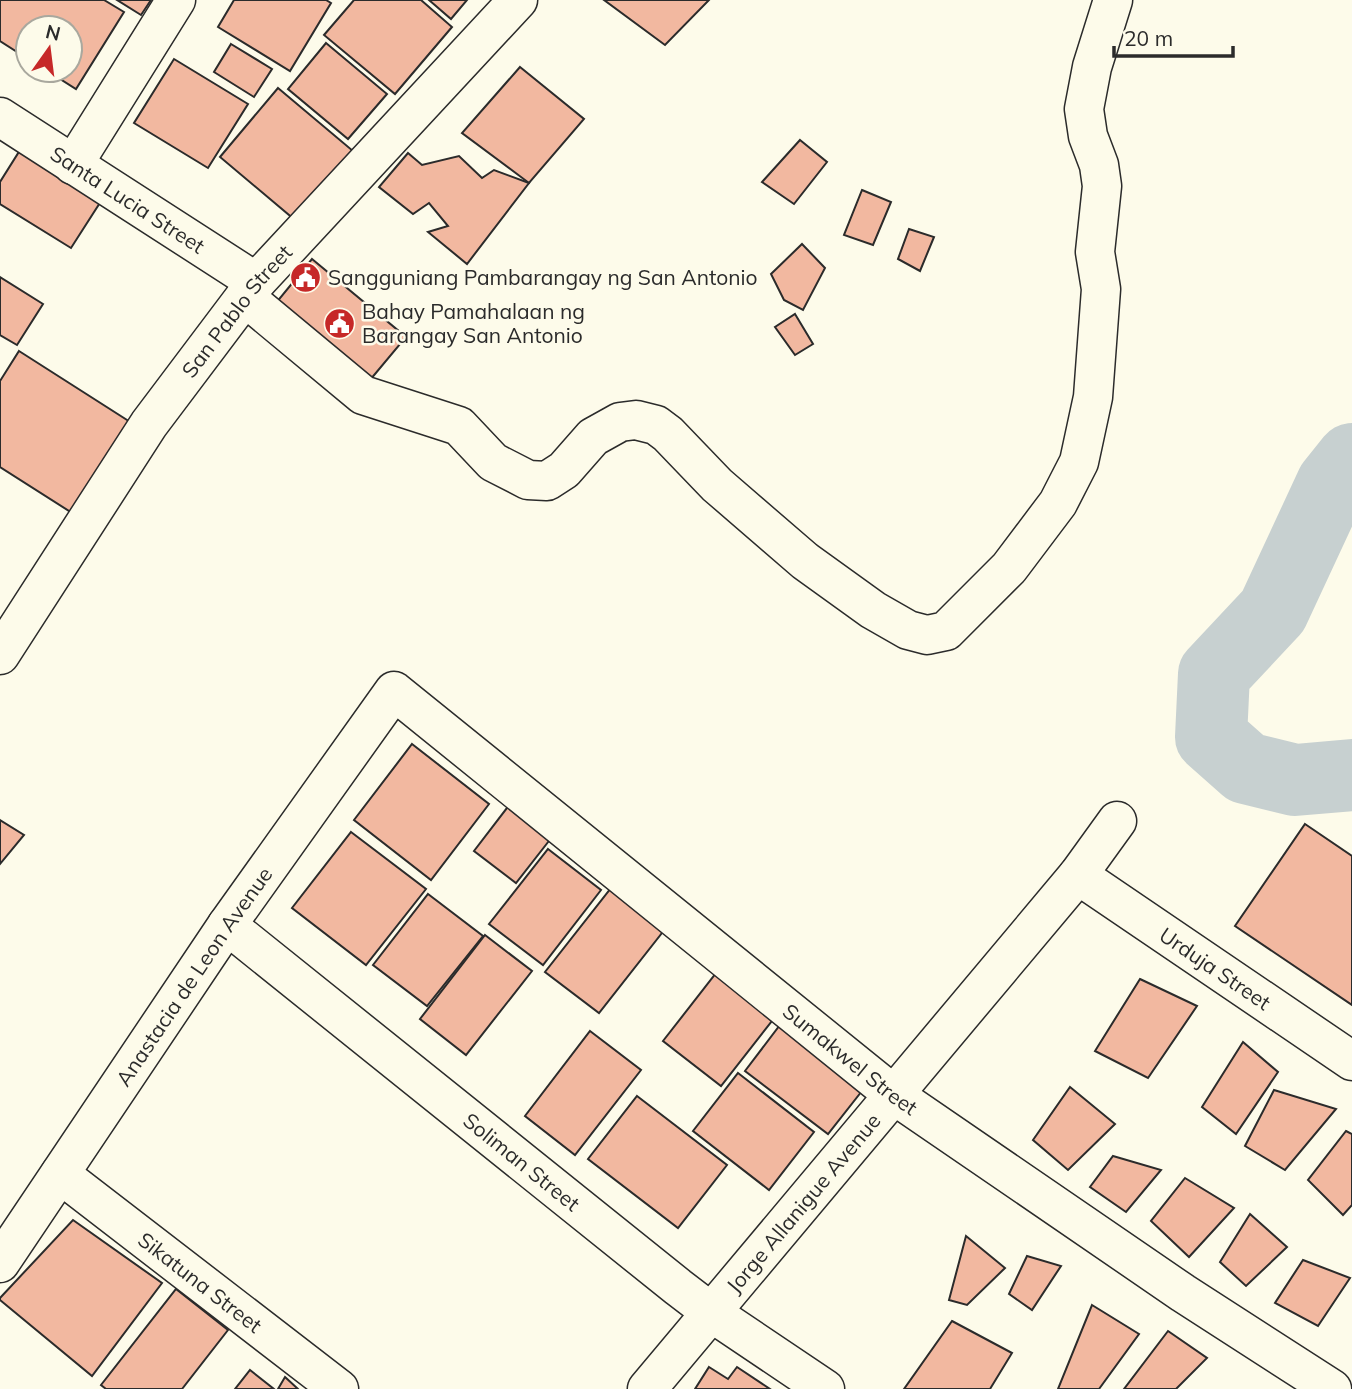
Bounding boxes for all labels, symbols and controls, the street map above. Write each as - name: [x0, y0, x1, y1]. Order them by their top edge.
- north arrow: [14, 14, 84, 84]
- scale bar: [1114, 14, 1233, 58]
- text: N: [43, 19, 63, 46]
- text: 20 m: [1124, 25, 1173, 51]
- street label: Santa Lucia Street: [46, 140, 210, 259]
- street label: San Pablo Street: [176, 239, 297, 382]
- public building icon: Sangguniang Pambarangay ng San Antonio: [288, 260, 322, 294]
- place label: Sangguniang Pambarangay ng San Antonio: [328, 264, 758, 290]
- place label: Bahay Pamahalaan ng Barangay San Antonio: [362, 298, 585, 348]
- public building icon: Bahay Pamahalaan ng Barangay San Antonio: [322, 306, 356, 340]
- street label: Anastacia de Leon Avenue: [110, 862, 277, 1091]
- street label: Urduja Street: [1155, 921, 1276, 1015]
- street label: Sumakwel Street: [778, 998, 923, 1120]
- street label: Soliman Street: [458, 1107, 585, 1216]
- street label: Jorge Allanigue Avenue: [720, 1108, 886, 1298]
- street label: Sikatuna Street: [133, 1226, 267, 1338]

